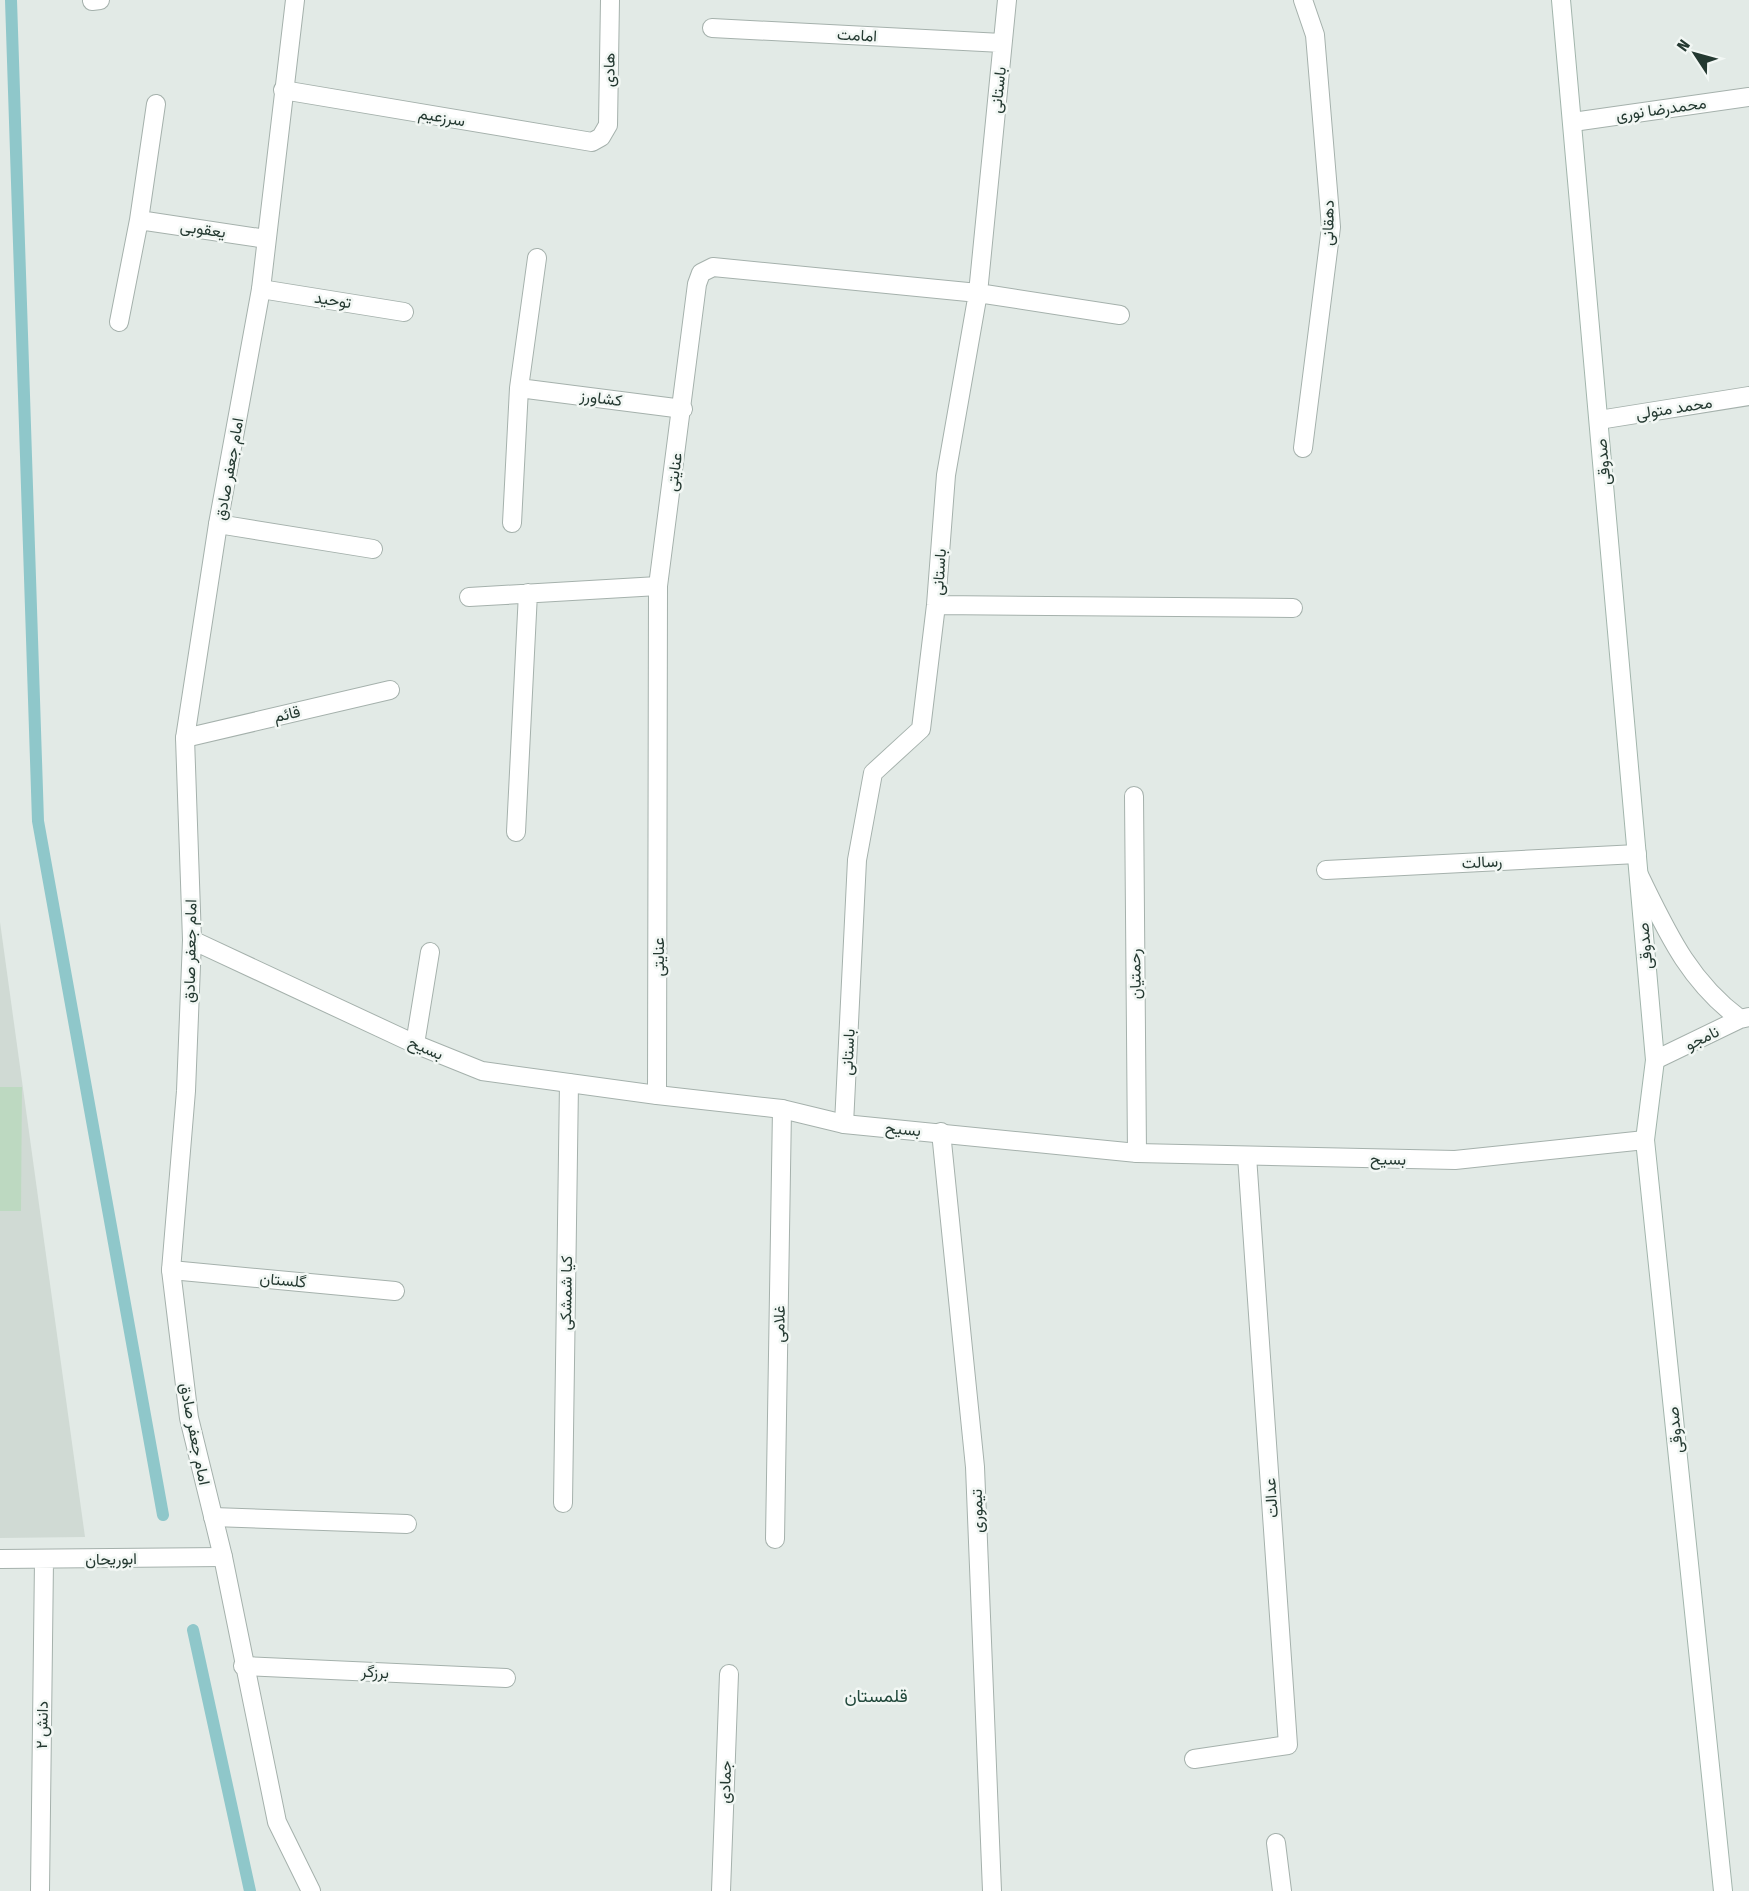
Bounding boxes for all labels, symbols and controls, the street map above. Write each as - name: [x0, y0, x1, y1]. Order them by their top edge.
- street label: امامت: [837, 24, 877, 46]
- north arrow: [1665, 24, 1725, 84]
- text: N: [1673, 36, 1694, 55]
- street label: هادی: [599, 53, 620, 87]
- street label: باستانی: [986, 66, 1011, 114]
- street label: محمدرضا نوری: [1615, 93, 1708, 126]
- street label: سرزعیم: [417, 104, 467, 131]
- street label: دهقانی: [1318, 200, 1339, 246]
- street label: یعقوبی: [179, 216, 227, 243]
- street label: توحید: [313, 288, 353, 313]
- street label: کشاورز: [578, 386, 623, 411]
- street label: محمد متولی: [1634, 393, 1714, 424]
- street label: امام جعفر صادق: [211, 416, 248, 522]
- street label: صدوقی: [1592, 438, 1615, 486]
- street label: عنایتی: [662, 451, 687, 493]
- street label: باستانی: [928, 548, 951, 596]
- street label: قائم: [272, 702, 302, 727]
- street label: رسالت: [1461, 851, 1503, 874]
- street label: امام جعفر صادق: [180, 899, 201, 1003]
- street label: صدوقی: [1634, 922, 1657, 970]
- street label: عنایتی: [649, 937, 669, 977]
- street label: رحمتیان: [1125, 948, 1146, 999]
- street label: نامجو: [1682, 1022, 1722, 1055]
- street label: باستانی: [837, 1028, 860, 1076]
- street label: بسیح: [405, 1032, 446, 1066]
- street label: بسیح: [884, 1118, 922, 1142]
- street label: بسیح: [1370, 1149, 1406, 1171]
- street label: کیا شمشکی: [556, 1255, 577, 1331]
- street label: گلستان: [259, 1268, 307, 1292]
- street label: غلامی: [769, 1305, 790, 1343]
- street label: امام جعفر صادق: [175, 1381, 214, 1487]
- street label: صدوقی: [1663, 1406, 1688, 1454]
- street label: عدالت: [1260, 1477, 1282, 1519]
- street label: تیموری: [967, 1489, 988, 1533]
- street label: ابوریحان: [85, 1549, 137, 1570]
- street label: برزگر: [360, 1662, 389, 1683]
- district label: قلمستان: [844, 1685, 908, 1707]
- street label: دانش ۲: [32, 1701, 53, 1749]
- street label: جمادی: [715, 1760, 736, 1804]

